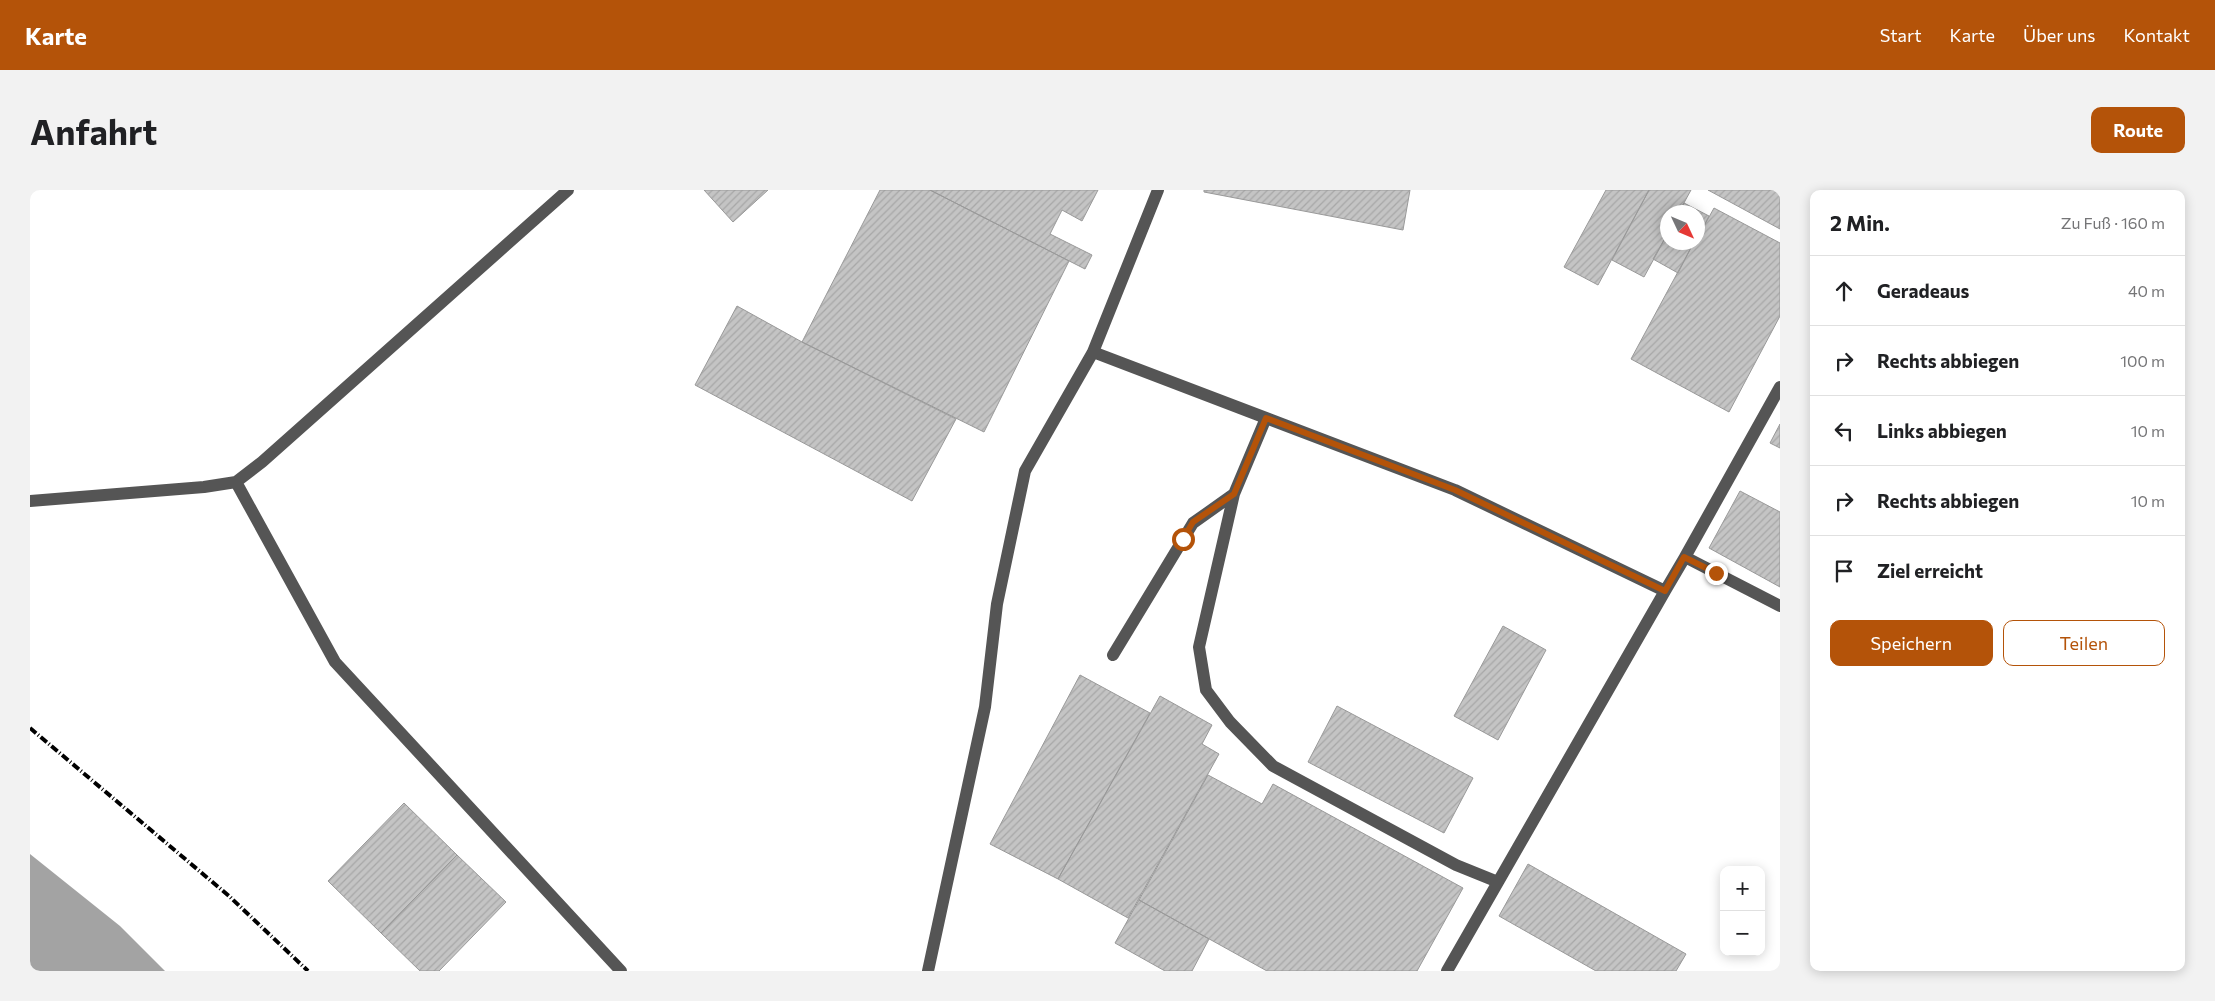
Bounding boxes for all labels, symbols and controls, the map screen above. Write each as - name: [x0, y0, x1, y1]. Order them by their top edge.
- text: Karte: [25, 21, 87, 50]
- text: Start: [1880, 24, 1922, 46]
- text: Karte: [1950, 24, 1995, 46]
- text: Über uns: [2023, 24, 2096, 46]
- text: Kontakt: [2124, 24, 2190, 46]
- button: Route: [2091, 107, 2185, 153]
- text: Anfahrt: [30, 109, 157, 152]
- north arrow: [1660, 205, 1705, 250]
- text: 2 Min.: [1830, 210, 1890, 235]
- text: Zu Fuß · 160 m: [2061, 213, 2165, 232]
- icon: ahead: [1830, 277, 1858, 305]
- text: Geradeaus: [1877, 279, 1969, 302]
- text: 40 m: [2128, 281, 2165, 300]
- icon: right: [1830, 347, 1858, 375]
- text: Rechts abbiegen: [1877, 349, 2019, 372]
- text: 100 m: [2120, 351, 2165, 370]
- icon: left: [1830, 417, 1858, 445]
- text: Links abbiegen: [1877, 419, 2007, 442]
- text: 10 m: [2131, 421, 2165, 440]
- icon: right: [1830, 487, 1858, 515]
- text: Rechts abbiegen: [1877, 489, 2019, 512]
- text: 10 m: [2131, 491, 2165, 510]
- route start: [1172, 528, 1195, 551]
- icon: arrive: [1830, 557, 1858, 585]
- text: Ziel erreicht: [1877, 559, 1983, 582]
- route end: [1705, 562, 1728, 585]
- button: Speichern: [1830, 620, 1993, 666]
- button: Teilen: [2003, 620, 2165, 666]
- map controls: [1720, 866, 1765, 956]
- button: +: [1720, 866, 1765, 911]
- button: −: [1720, 911, 1765, 956]

